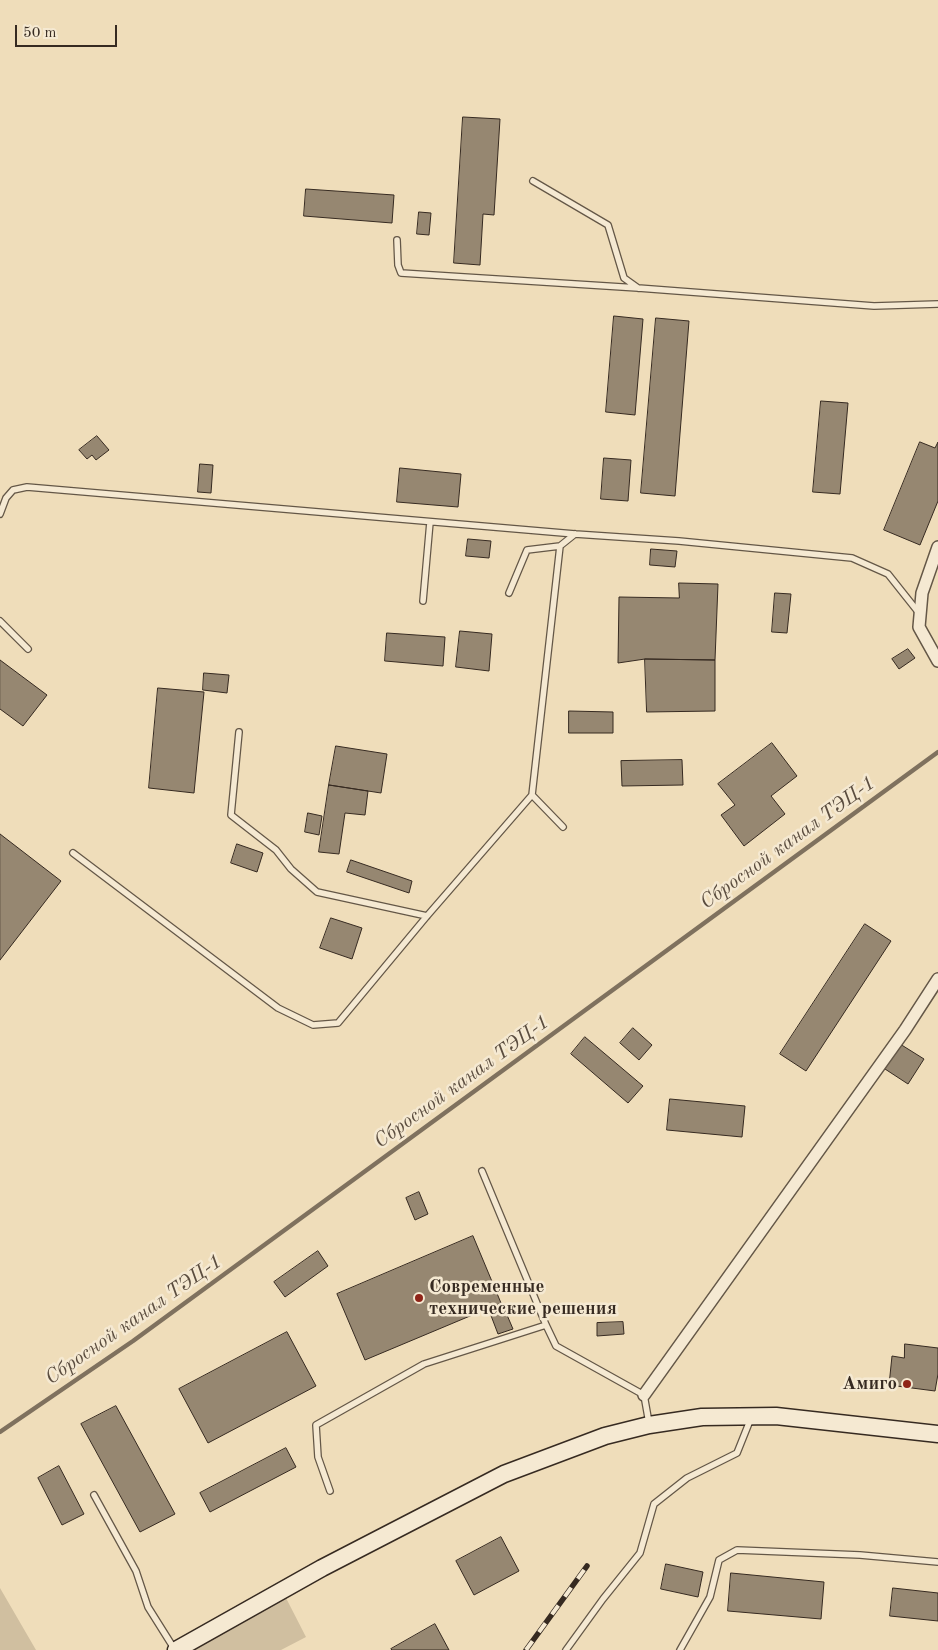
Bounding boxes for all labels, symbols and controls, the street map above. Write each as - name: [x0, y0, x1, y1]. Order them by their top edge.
- scale bar: [18, 15, 120, 47]
- text: 50 m: [23, 26, 57, 41]
- water label: Сбросной канал ТЭЦ-1: [696, 771, 880, 915]
- water label: Сбросной канал ТЭЦ-1: [370, 1010, 554, 1154]
- water label: Сбросной канал ТЭЦ-1: [41, 1250, 227, 1390]
- place label: Современные технические решения: [429, 1276, 617, 1320]
- marker: Современные технические решения: [413, 1292, 425, 1304]
- place label: Амиго: [842, 1373, 897, 1395]
- marker: Амиго: [901, 1378, 913, 1390]

